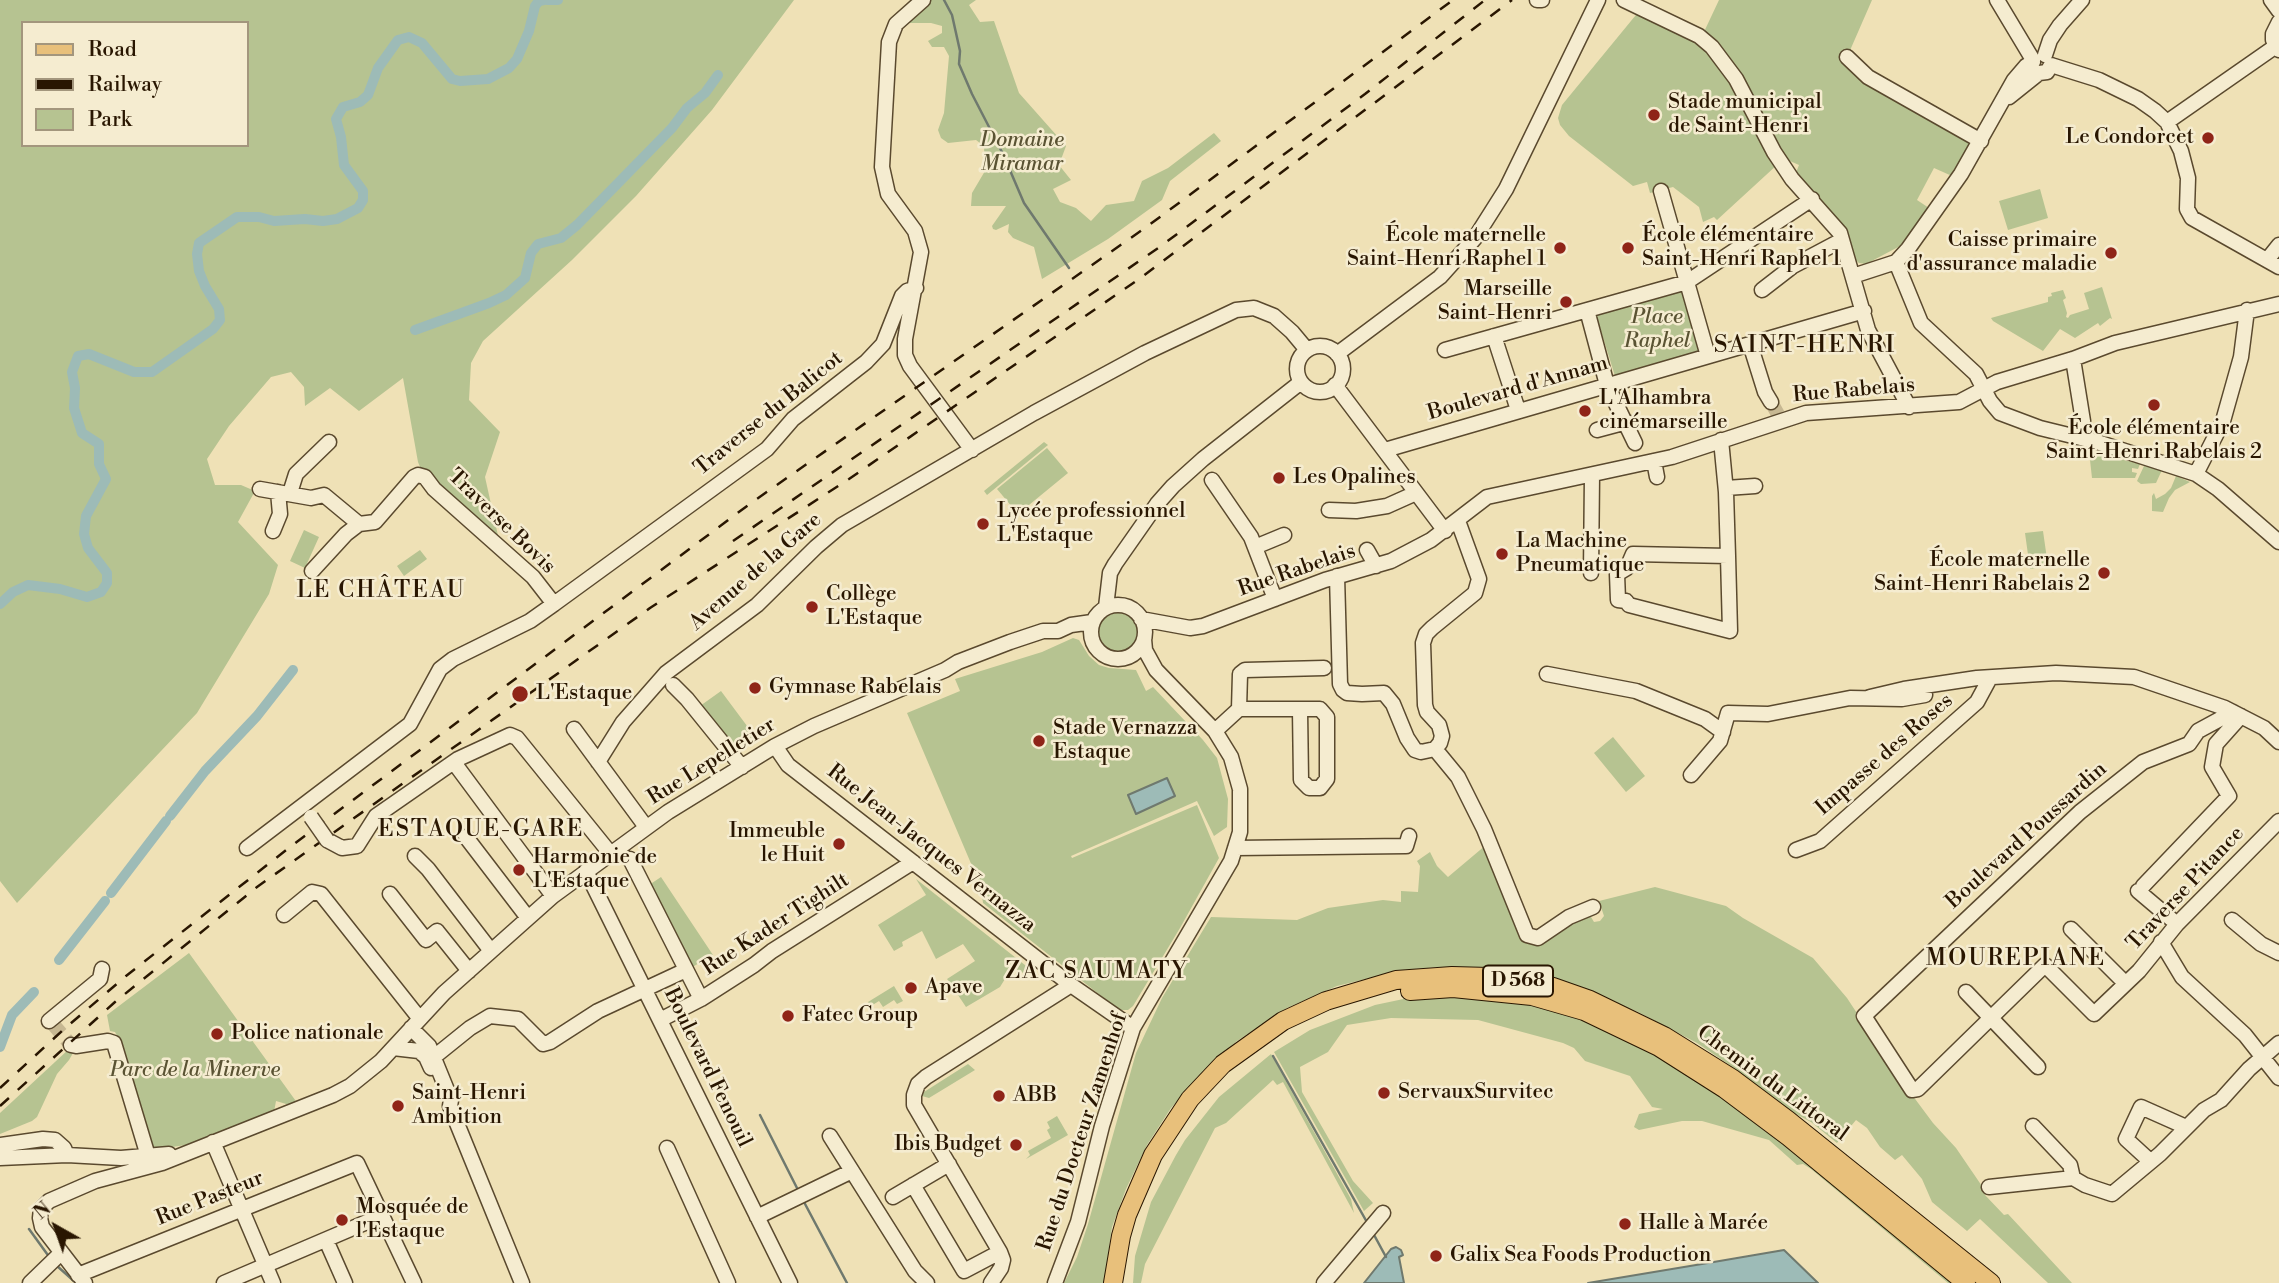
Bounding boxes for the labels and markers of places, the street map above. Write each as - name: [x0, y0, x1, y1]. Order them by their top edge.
- place label: Stade municipal de Saint-Henri: [1668, 90, 1822, 140]
- marker: Stade municipal de Saint-Henri: [1646, 107, 1662, 123]
- place label: Le Condorcet: [2065, 125, 2194, 151]
- marker: Le Condorcet: [2200, 130, 2216, 146]
- place label: École maternelle Saint-Henri Raphel 1: [1347, 223, 1546, 273]
- place label: École élémentaire Saint-Henri Raphel 1: [1642, 223, 1841, 273]
- place label: Caisse primaire d'assurance maladie: [1906, 228, 2097, 278]
- marker: École maternelle Saint-Henri Raphel 1: [1552, 240, 1568, 256]
- marker: École élémentaire Saint-Henri Raphel 1: [1620, 240, 1636, 256]
- marker: Caisse primaire d'assurance maladie: [2103, 245, 2119, 261]
- place label: Marseille Saint-Henri: [1438, 277, 1552, 327]
- marker: Marseille Saint-Henri: [1558, 294, 1574, 310]
- place label: L'Alhambra cinémarseille: [1599, 386, 1728, 436]
- marker: École élémentaire Saint-Henri Rabelais 2: [2146, 397, 2162, 413]
- marker: L'Alhambra cinémarseille: [1577, 403, 1593, 419]
- place label: École élémentaire Saint-Henri Rabelais 2: [2046, 416, 2262, 466]
- place label: Les Opalines: [1293, 465, 1416, 491]
- marker: Les Opalines: [1271, 470, 1287, 486]
- place label: Lycée professionnel L'Estaque: [997, 499, 1185, 549]
- marker: Lycée professionnel L'Estaque: [975, 516, 991, 532]
- place label: La Machine Pneumatique: [1516, 529, 1644, 579]
- marker: La Machine Pneumatique: [1494, 546, 1510, 562]
- place label: École maternelle Saint-Henri Rabelais 2: [1874, 548, 2090, 598]
- marker: École maternelle Saint-Henri Rabelais 2: [2096, 565, 2112, 581]
- place label: Collège L'Estaque: [826, 582, 922, 632]
- marker: Collège L'Estaque: [804, 599, 820, 615]
- place label: Gymnase Rabelais: [769, 675, 942, 701]
- marker: Gymnase Rabelais: [747, 680, 763, 696]
- place label: L'Estaque: [536, 681, 632, 707]
- marker: L'Estaque: [510, 684, 530, 704]
- place label: Stade Vernazza Estaque: [1053, 716, 1197, 766]
- marker: Stade Vernazza Estaque: [1031, 733, 1047, 749]
- place label: Immeuble le Huit: [729, 819, 825, 869]
- marker: Immeuble le Huit: [831, 836, 847, 852]
- place label: Harmonie de L'Estaque: [533, 845, 657, 895]
- marker: Harmonie de L'Estaque: [511, 862, 527, 878]
- place label: Apave: [925, 975, 983, 1001]
- marker: Apave: [903, 980, 919, 996]
- place label: Fatec Group: [802, 1003, 918, 1029]
- marker: Fatec Group: [780, 1008, 796, 1024]
- place label: Police nationale: [231, 1021, 384, 1047]
- marker: Police nationale: [209, 1026, 225, 1042]
- place label: ServauxSurvitec: [1398, 1080, 1554, 1106]
- place label: Saint-Henri Ambition: [412, 1081, 526, 1131]
- place label: ABB: [1013, 1083, 1057, 1109]
- marker: ServauxSurvitec: [1376, 1085, 1392, 1101]
- marker: ABB: [991, 1088, 1007, 1104]
- marker: Saint-Henri Ambition: [390, 1098, 406, 1114]
- place label: Ibis Budget: [894, 1132, 1002, 1158]
- marker: Ibis Budget: [1008, 1137, 1024, 1153]
- place label: Mosquée de l'Estaque: [356, 1195, 469, 1245]
- place label: Halle à Marée: [1639, 1211, 1768, 1237]
- marker: Mosquée de l'Estaque: [334, 1212, 350, 1228]
- marker: Halle à Marée: [1617, 1216, 1633, 1232]
- place label: Galix Sea Foods Production: [1450, 1243, 1711, 1269]
- marker: Galix Sea Foods Production: [1428, 1248, 1444, 1264]

